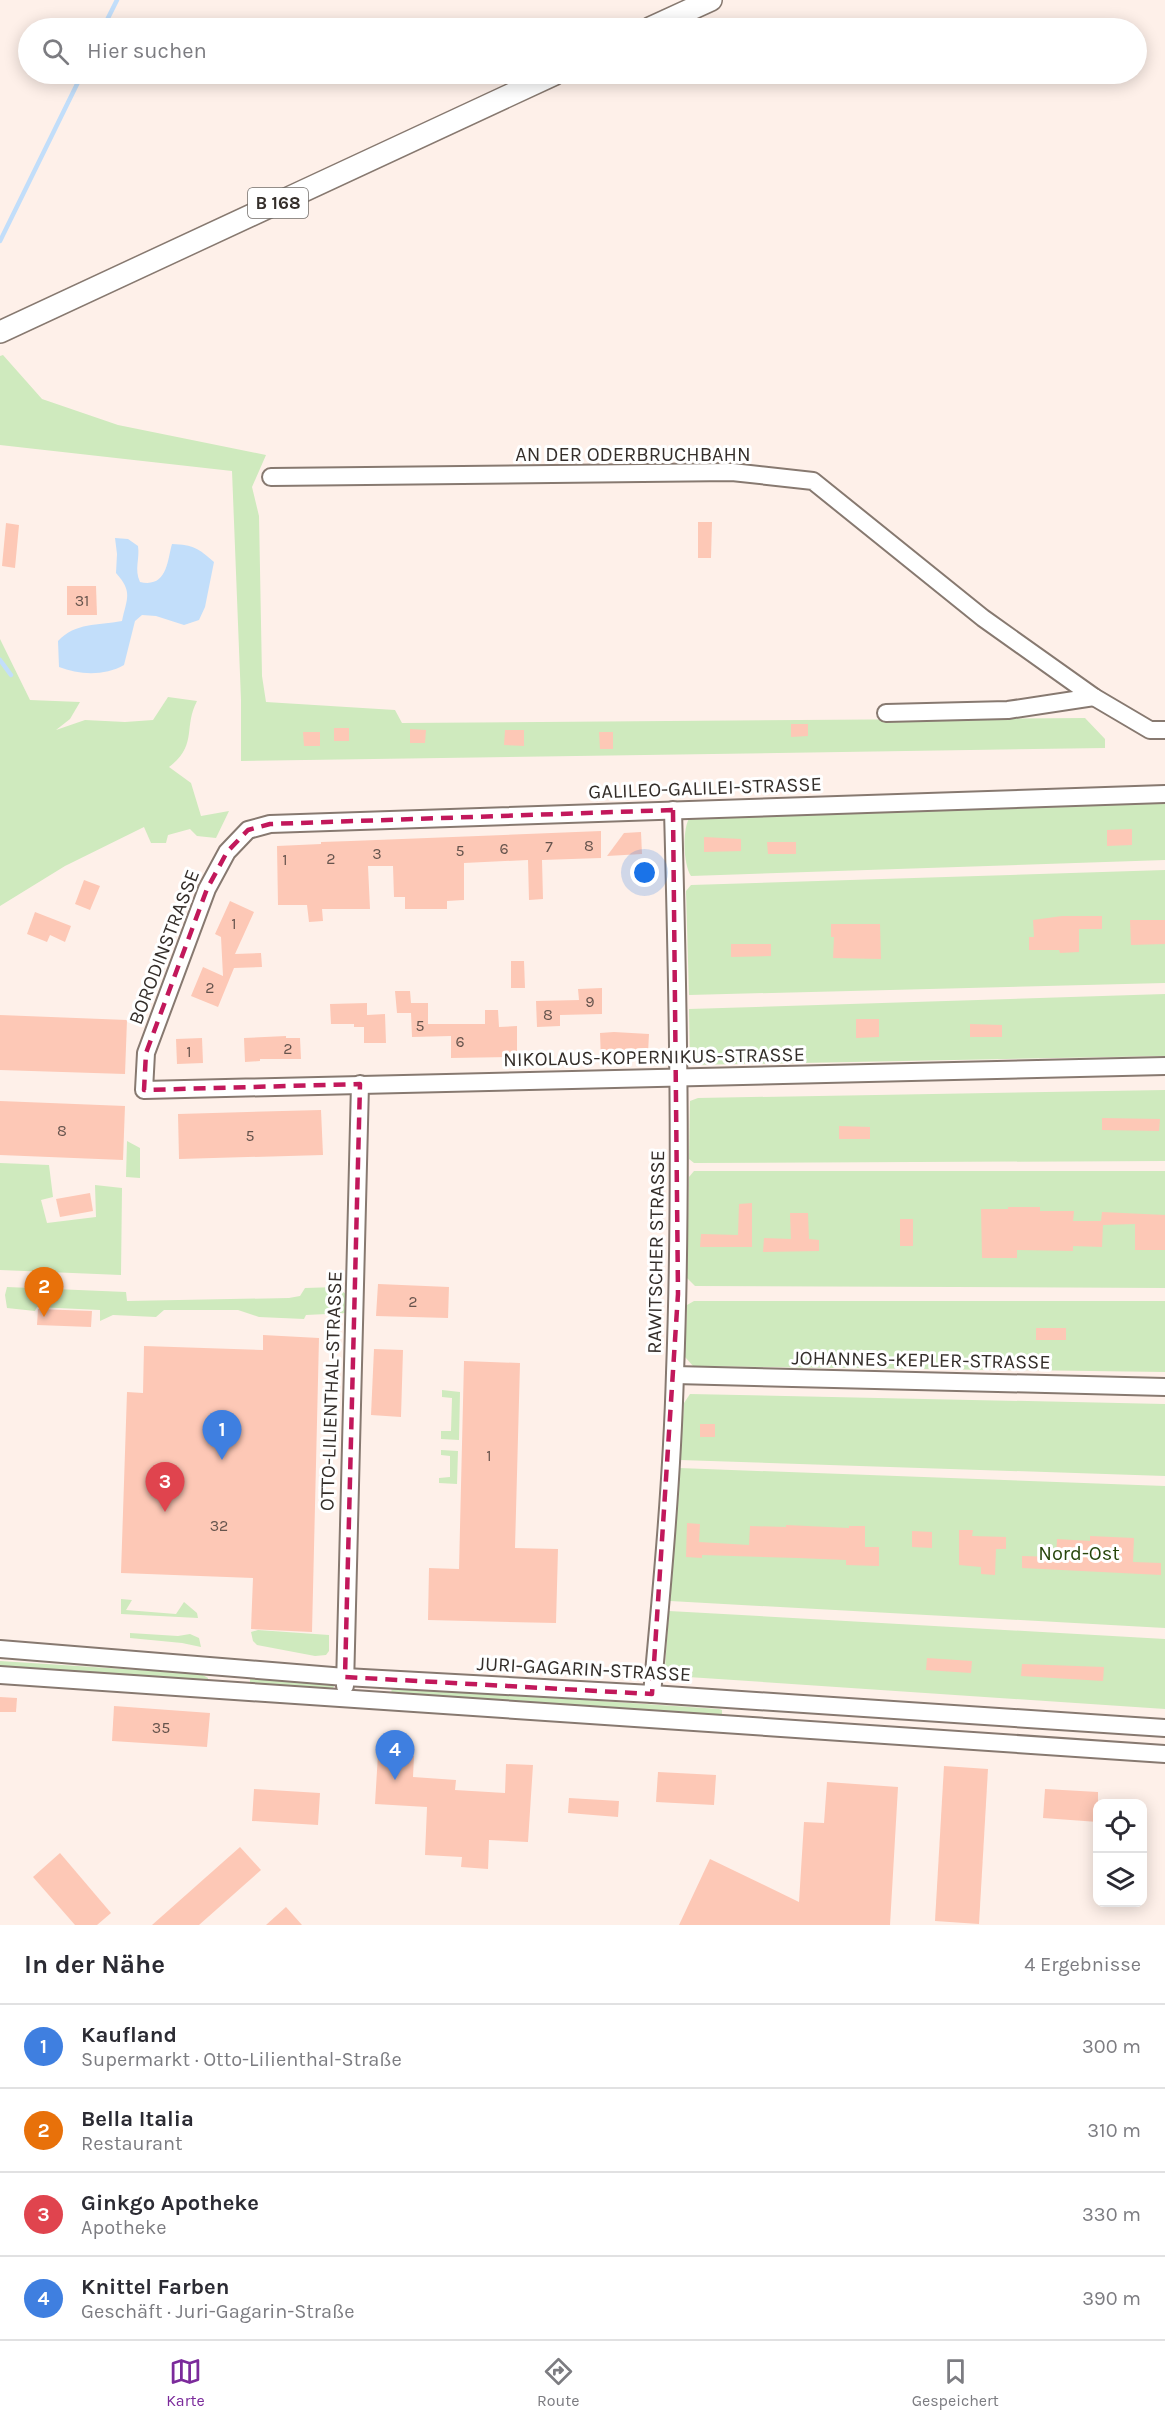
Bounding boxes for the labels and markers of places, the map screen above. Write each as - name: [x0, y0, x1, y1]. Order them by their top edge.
- pin: 2: [24, 1268, 63, 1317]
- pin: 1: [202, 1410, 242, 1460]
- pin: 3: [146, 1462, 184, 1512]
- pin: 4: [376, 1730, 414, 1780]

